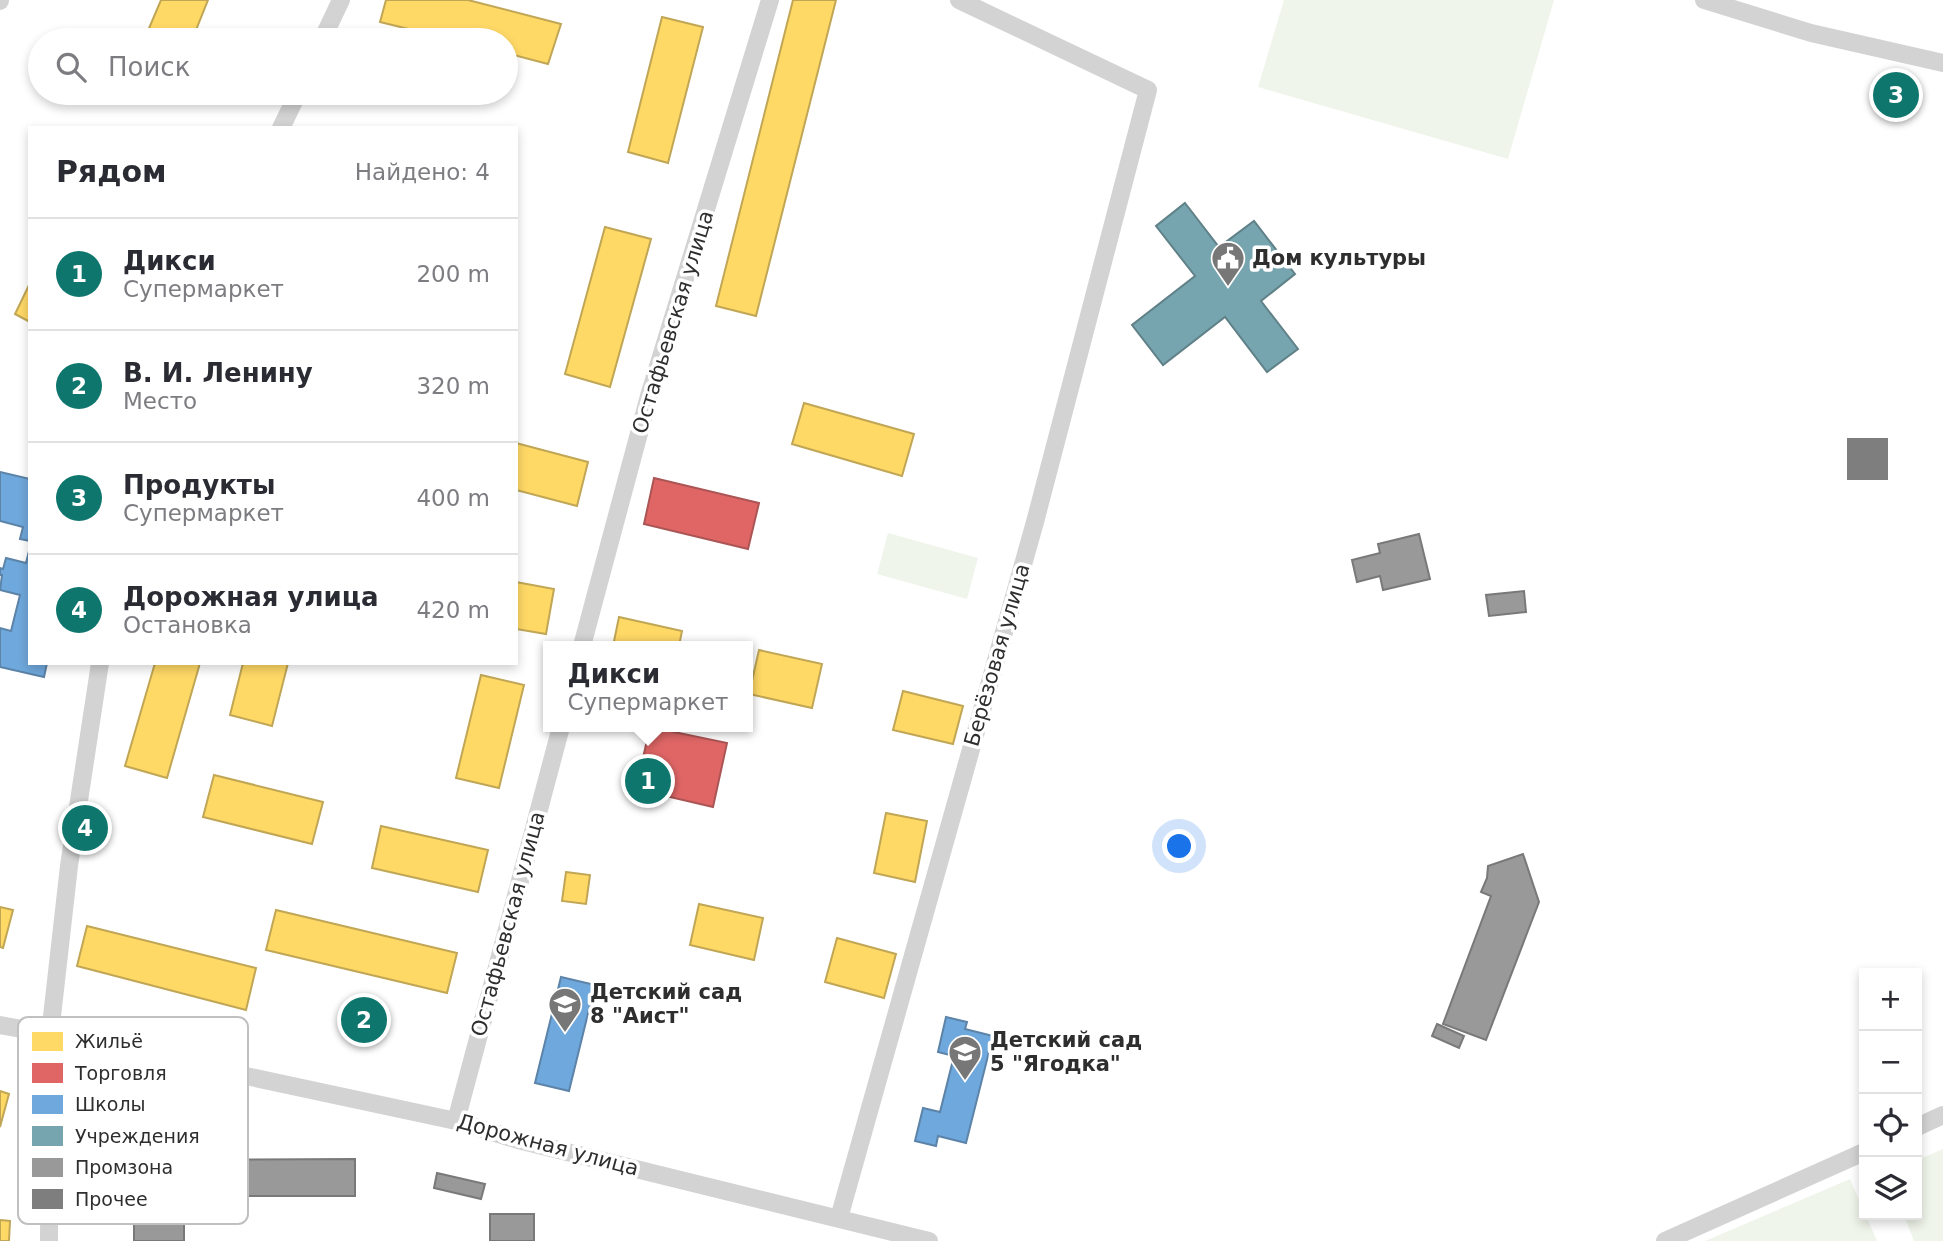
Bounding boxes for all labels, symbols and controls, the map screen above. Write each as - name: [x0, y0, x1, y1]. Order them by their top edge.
- search box: [28, 28, 518, 105]
- icon: search: [52, 48, 90, 86]
- text: Поиск: [108, 52, 190, 82]
- pin: 3: [1873, 69, 1919, 121]
- text: Рядом: [56, 154, 167, 189]
- text: Найдено: 4: [355, 159, 490, 185]
- street label: Остафьевская улица: [628, 208, 718, 436]
- public building icon: Дом культуры: [1209, 239, 1247, 288]
- text: Дикси: [123, 246, 216, 276]
- place label: Дом культуры: [1252, 246, 1426, 270]
- text: 1: [71, 261, 87, 287]
- text: 200 m: [416, 261, 490, 287]
- text: Супермаркет: [123, 276, 284, 302]
- text: В. И. Ленину: [123, 358, 313, 388]
- text: 2: [71, 373, 87, 399]
- text: 320 m: [416, 373, 490, 399]
- text: Место: [123, 388, 197, 414]
- text: Продукты: [123, 470, 275, 500]
- text: 3: [71, 485, 87, 511]
- text: 400 m: [416, 485, 490, 511]
- text: Супермаркет: [123, 500, 284, 526]
- street label: Берёзовая улица: [959, 561, 1035, 749]
- text: Дорожная улица: [123, 582, 379, 612]
- text: 4: [71, 597, 87, 623]
- text: 420 m: [416, 597, 490, 623]
- text: Остановка: [123, 612, 252, 638]
- popup: [543, 641, 753, 732]
- text: Дикси: [568, 659, 660, 689]
- text: Супермаркет: [568, 689, 728, 715]
- pin: 1: [625, 755, 671, 807]
- pin: 4: [62, 802, 108, 854]
- street label: Остафьевская улица: [466, 809, 550, 1039]
- your location: [1162, 829, 1196, 863]
- map controls: [1859, 968, 1922, 1220]
- button: +: [1859, 968, 1922, 1031]
- place label: Детский сад 8 "Аист": [590, 980, 742, 1028]
- school or university icon: Детский сад 8 "Аист": [546, 985, 584, 1034]
- pin: 2: [341, 994, 387, 1046]
- legend: [18, 1017, 248, 1224]
- place label: Детский сад 5 "Ягодка": [990, 1028, 1142, 1076]
- text: Жильё: [75, 1030, 143, 1052]
- button: −: [1859, 1031, 1922, 1094]
- school or university icon: Детский сад 5 "Ягодка": [946, 1033, 984, 1082]
- text: Торговля: [74, 1062, 167, 1084]
- text: Школы: [75, 1093, 146, 1115]
- button: locate: [1859, 1094, 1922, 1157]
- street label: Дорожная улица: [455, 1109, 641, 1181]
- text: Учреждения: [75, 1125, 200, 1147]
- text: Промзона: [75, 1156, 173, 1178]
- button: layers: [1859, 1157, 1922, 1220]
- text: Прочее: [75, 1188, 148, 1210]

